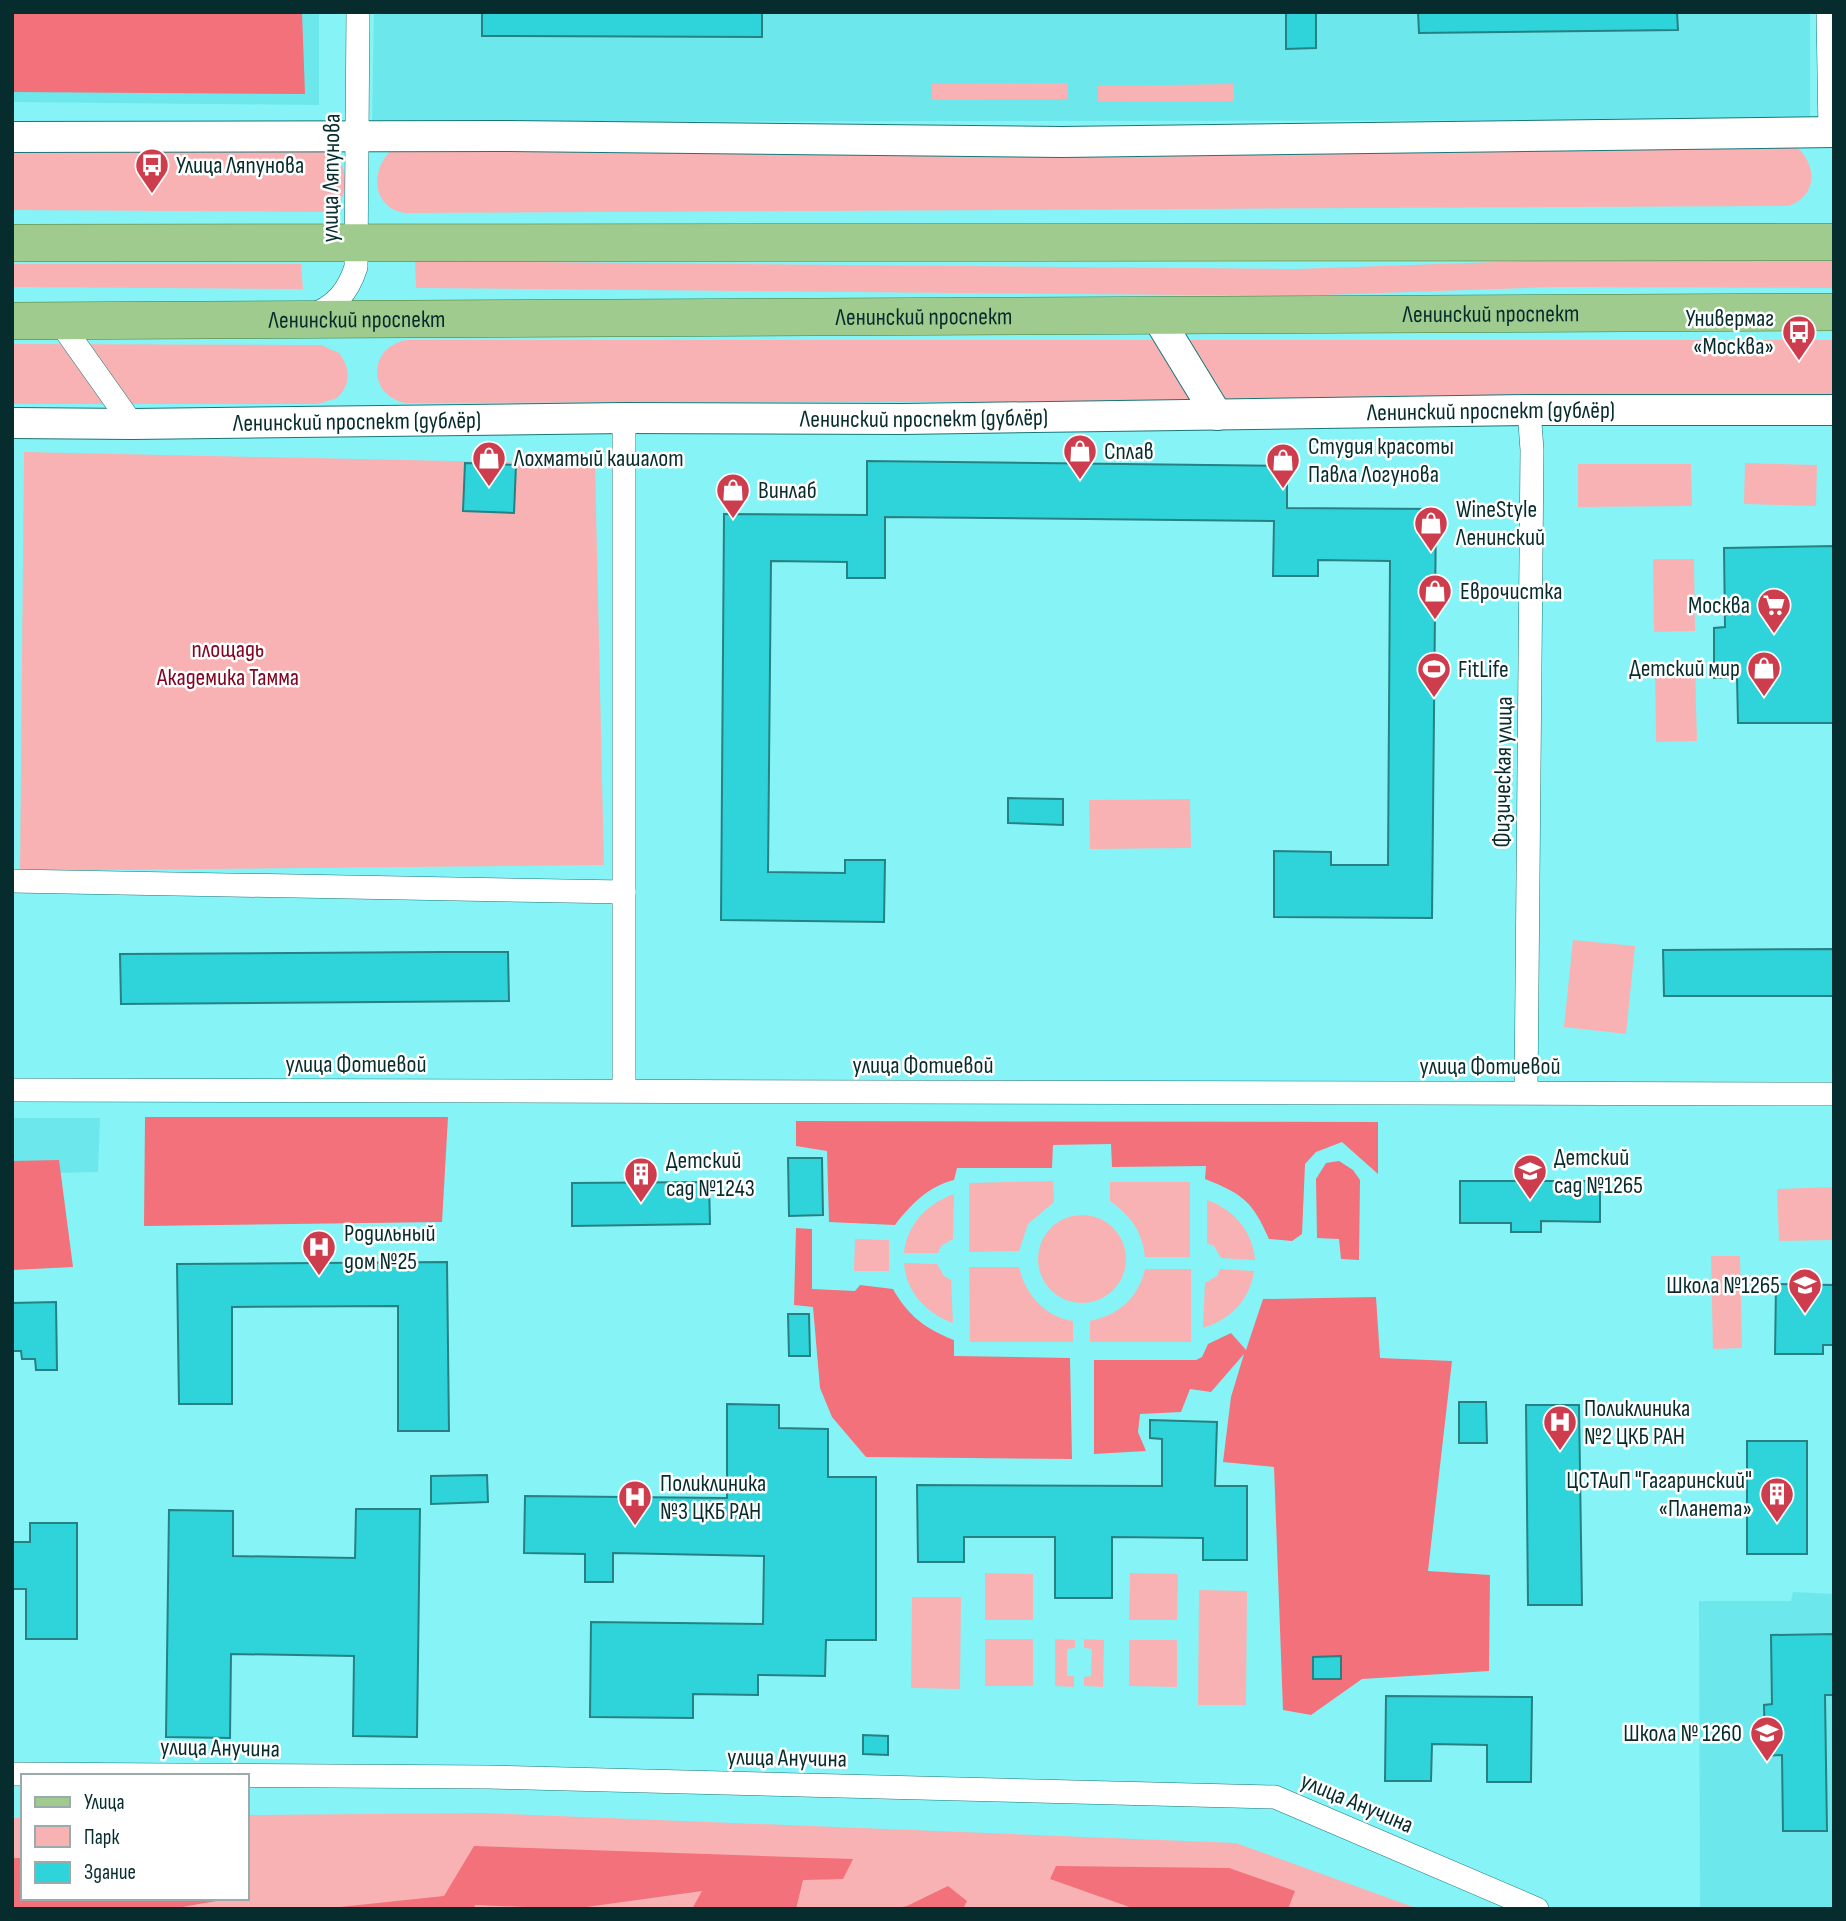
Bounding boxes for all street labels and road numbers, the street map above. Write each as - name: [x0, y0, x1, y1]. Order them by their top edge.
- street label: улица Ляпунова: [315, 113, 347, 243]
- street label: Ленинский проспект: [1401, 299, 1580, 329]
- street label: Ленинский проспект: [834, 302, 1013, 331]
- street label: Ленинский проспект: [267, 304, 446, 334]
- street label: Ленинский проспект (дублёр): [1366, 395, 1615, 427]
- street label: Ленинский проспект (дублёр): [799, 402, 1048, 433]
- street label: Ленинский проспект (дублёр): [232, 405, 481, 437]
- street label: Физическая улица: [1487, 696, 1519, 848]
- street label: улица Фотиевой: [286, 1050, 426, 1079]
- street label: улица Фотиевой: [853, 1051, 993, 1080]
- street label: улица Фотиевой: [1420, 1052, 1560, 1081]
- street label: улица Анучина: [160, 1732, 280, 1764]
- street label: улица Анучина: [727, 1742, 847, 1774]
- street label: улица Анучина: [1296, 1766, 1418, 1840]

